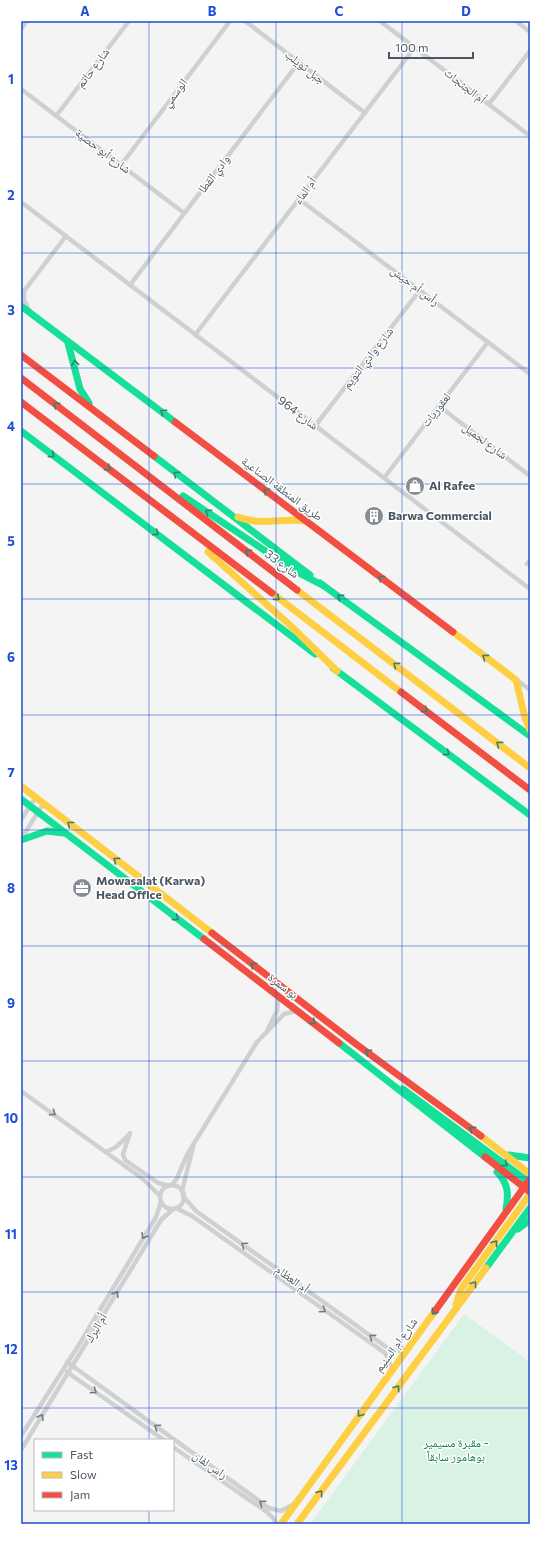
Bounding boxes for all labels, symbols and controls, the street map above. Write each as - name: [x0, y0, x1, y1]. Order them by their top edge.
- text: A: [80, 3, 90, 19]
- text: B: [208, 3, 217, 19]
- text: C: [335, 3, 344, 19]
- text: D: [461, 3, 471, 19]
- scale bar: [389, 34, 473, 60]
- text: 100 m: [395, 40, 429, 54]
- street label: شارع حاتم: [73, 45, 113, 91]
- street label: جبل ثويلب: [282, 46, 329, 88]
- street label: أم الجثجاث: [441, 65, 489, 107]
- text: 1: [8, 71, 14, 87]
- street label: الوسمي: [159, 75, 193, 112]
- street label: شارع أبو حصية: [72, 125, 134, 177]
- street label: وادي القطا: [194, 152, 235, 198]
- street label: أم الماء: [290, 174, 320, 208]
- text: 2: [7, 187, 15, 203]
- street label: رأس أم حيش: [387, 262, 443, 310]
- text: 3: [7, 302, 15, 318]
- street label: شارع وادي التويم: [339, 324, 399, 393]
- one-way arrow: [70, 359, 79, 366]
- street label: لعقوريات: [418, 390, 454, 430]
- street label: شارع 964: [274, 392, 322, 434]
- one-way arrow: [54, 403, 61, 410]
- one-way arrow: [160, 410, 167, 417]
- text: 4: [7, 418, 15, 434]
- street label: شارع لجميل: [459, 419, 511, 463]
- one-way arrow: [48, 450, 55, 457]
- street label: طريق المنطقة الصناعية: [239, 453, 326, 524]
- one-way arrow: [103, 464, 110, 471]
- one-way arrow: [174, 472, 181, 479]
- shop icon: Al Rafee: [404, 475, 426, 497]
- place label: Al Rafee: [429, 478, 475, 492]
- one-way arrow: [264, 489, 271, 496]
- building icon: Barwa Commercial: [363, 505, 385, 527]
- place label: Barwa Commercial: [388, 508, 492, 522]
- one-way arrow: [206, 510, 213, 517]
- one-way arrow: [151, 529, 158, 536]
- text: 5: [7, 533, 15, 549]
- street label: شارع 33: [262, 546, 302, 582]
- one-way arrow: [246, 550, 253, 557]
- one-way arrow: [378, 576, 385, 583]
- one-way arrow: [272, 593, 279, 600]
- one-way arrow: [338, 595, 345, 602]
- text: 6: [7, 649, 15, 665]
- one-way arrow: [482, 654, 489, 661]
- one-way arrow: [393, 663, 400, 670]
- one-way arrow: [420, 706, 427, 713]
- one-way arrow: [496, 741, 503, 749]
- one-way arrow: [443, 748, 450, 756]
- text: 7: [7, 764, 15, 780]
- one-way arrow: [68, 822, 75, 829]
- one-way arrow: [114, 858, 121, 865]
- place label: Mowasalat (Karwa) Head Office: [96, 873, 205, 901]
- office icon: Mowasalat (Karwa) Head Office: [71, 877, 93, 899]
- text: 8: [7, 880, 15, 896]
- one-way arrow: [172, 913, 179, 920]
- one-way arrow: [250, 963, 257, 970]
- street label: بو سمرة: [265, 969, 301, 1002]
- text: 9: [7, 995, 15, 1011]
- one-way arrow: [309, 1018, 316, 1025]
- one-way arrow: [365, 1050, 372, 1057]
- one-way arrow: [49, 1109, 56, 1116]
- text: 10: [4, 1110, 19, 1126]
- one-way arrow: [470, 1127, 477, 1134]
- one-way arrow: [500, 1159, 507, 1166]
- text: 11: [5, 1226, 17, 1242]
- one-way arrow: [142, 1232, 149, 1239]
- one-way arrow: [490, 1240, 497, 1247]
- one-way arrow: [241, 1242, 248, 1250]
- street label: أم العظام: [272, 1261, 312, 1297]
- one-way arrow: [469, 1281, 476, 1288]
- one-way arrow: [112, 1291, 119, 1298]
- one-way arrow: [319, 1305, 326, 1312]
- one-way arrow: [431, 1308, 439, 1315]
- street label: أم البرك: [81, 1310, 111, 1346]
- street label: شارع ام السنيم: [371, 1314, 421, 1375]
- one-way arrow: [370, 1335, 377, 1342]
- text: 12: [4, 1341, 18, 1357]
- one-way arrow: [392, 1385, 400, 1392]
- one-way arrow: [90, 1386, 97, 1393]
- one-way arrow: [358, 1410, 365, 1417]
- one-way arrow: [37, 1414, 44, 1421]
- one-way arrow: [154, 1425, 161, 1432]
- park label: مقبرة مسيمير - بوهامور سابقاً: [423, 1435, 488, 1464]
- legend: [34, 1439, 174, 1511]
- text: Fast: [70, 1447, 93, 1461]
- street label: راس لفان: [190, 1447, 231, 1482]
- text: 13: [4, 1457, 18, 1473]
- text: Slow: [70, 1467, 97, 1481]
- text: Jam: [70, 1487, 90, 1502]
- one-way arrow: [315, 1490, 322, 1497]
- one-way arrow: [260, 1501, 267, 1508]

